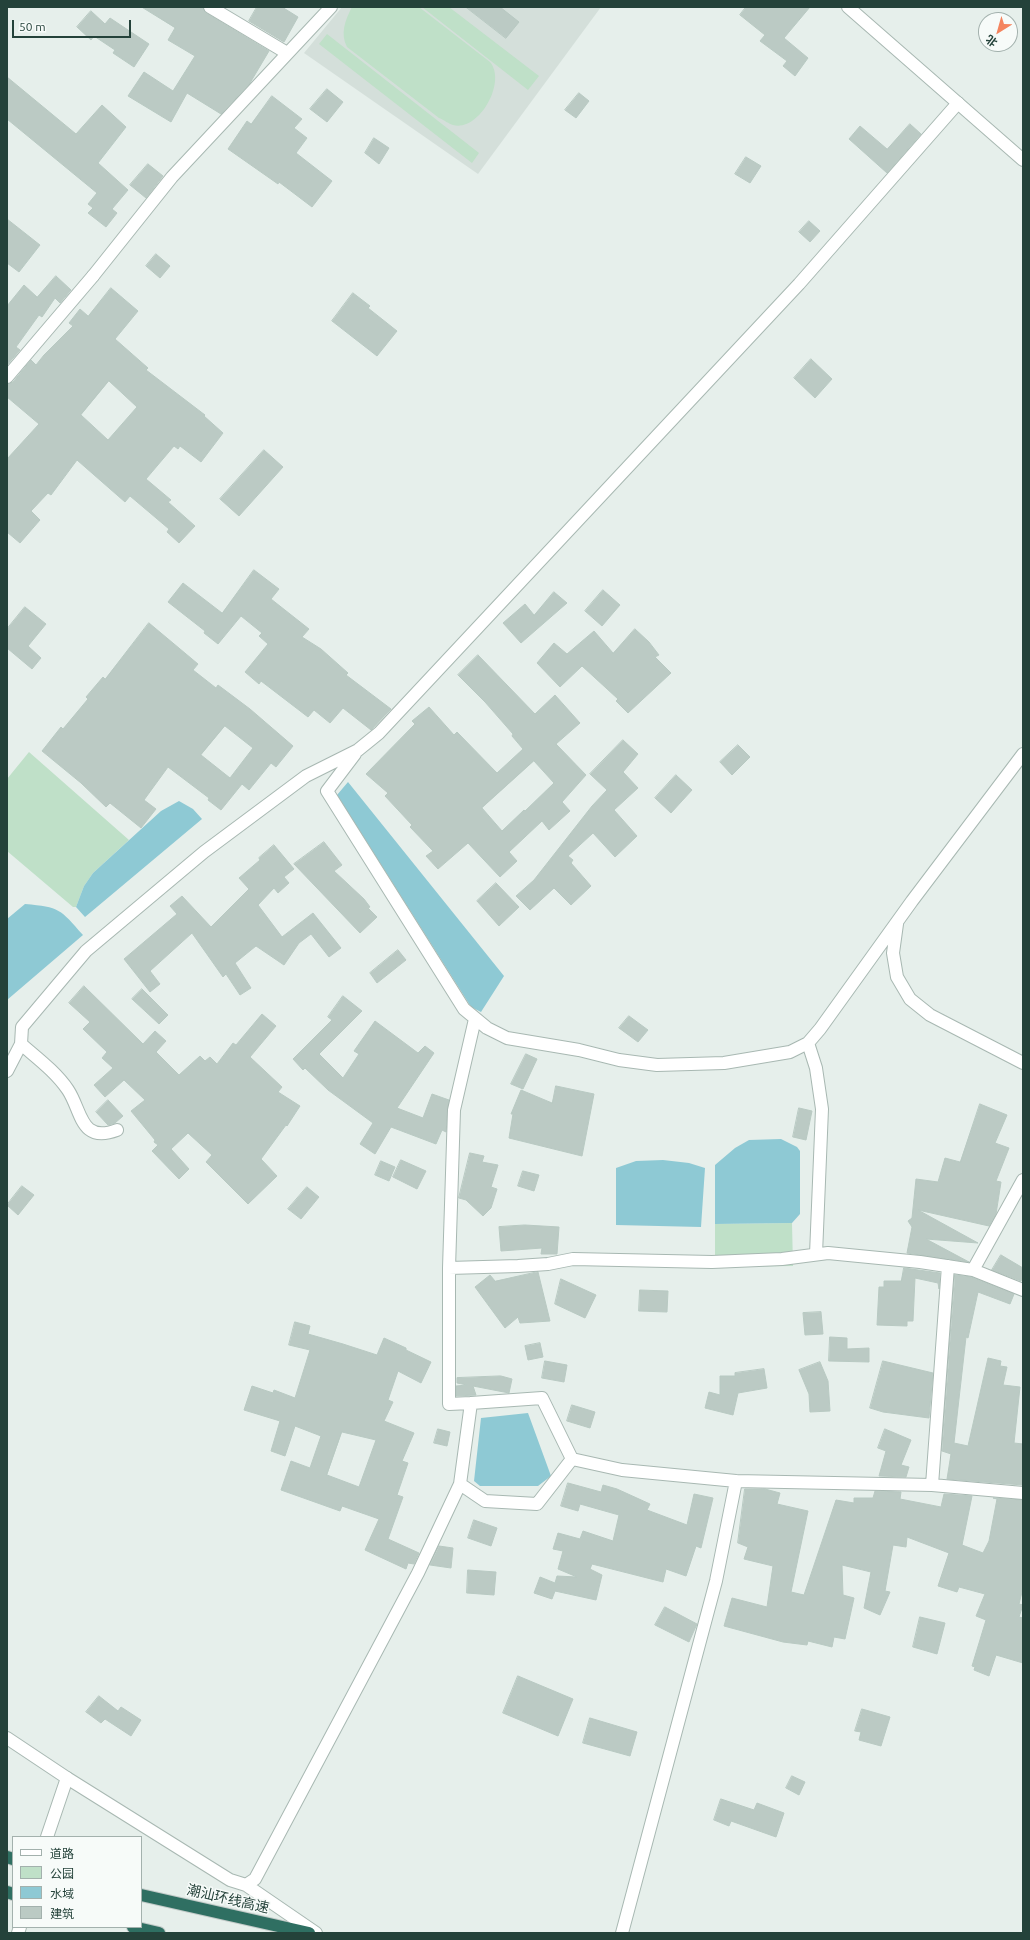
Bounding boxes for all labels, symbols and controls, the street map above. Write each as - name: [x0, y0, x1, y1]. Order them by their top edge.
- scale bar: [14, 12, 133, 38]
- north arrow: [978, 12, 1018, 52]
- text: 50 m: [19, 20, 46, 33]
- text: 北: [983, 33, 999, 49]
- legend: [12, 1836, 142, 1928]
- text: 道路: [50, 1847, 74, 1860]
- text: 公园: [50, 1867, 74, 1880]
- street label: 潮汕环线高速: [185, 1881, 271, 1917]
- text: 水域: [50, 1887, 74, 1900]
- text: 建筑: [50, 1907, 74, 1920]

